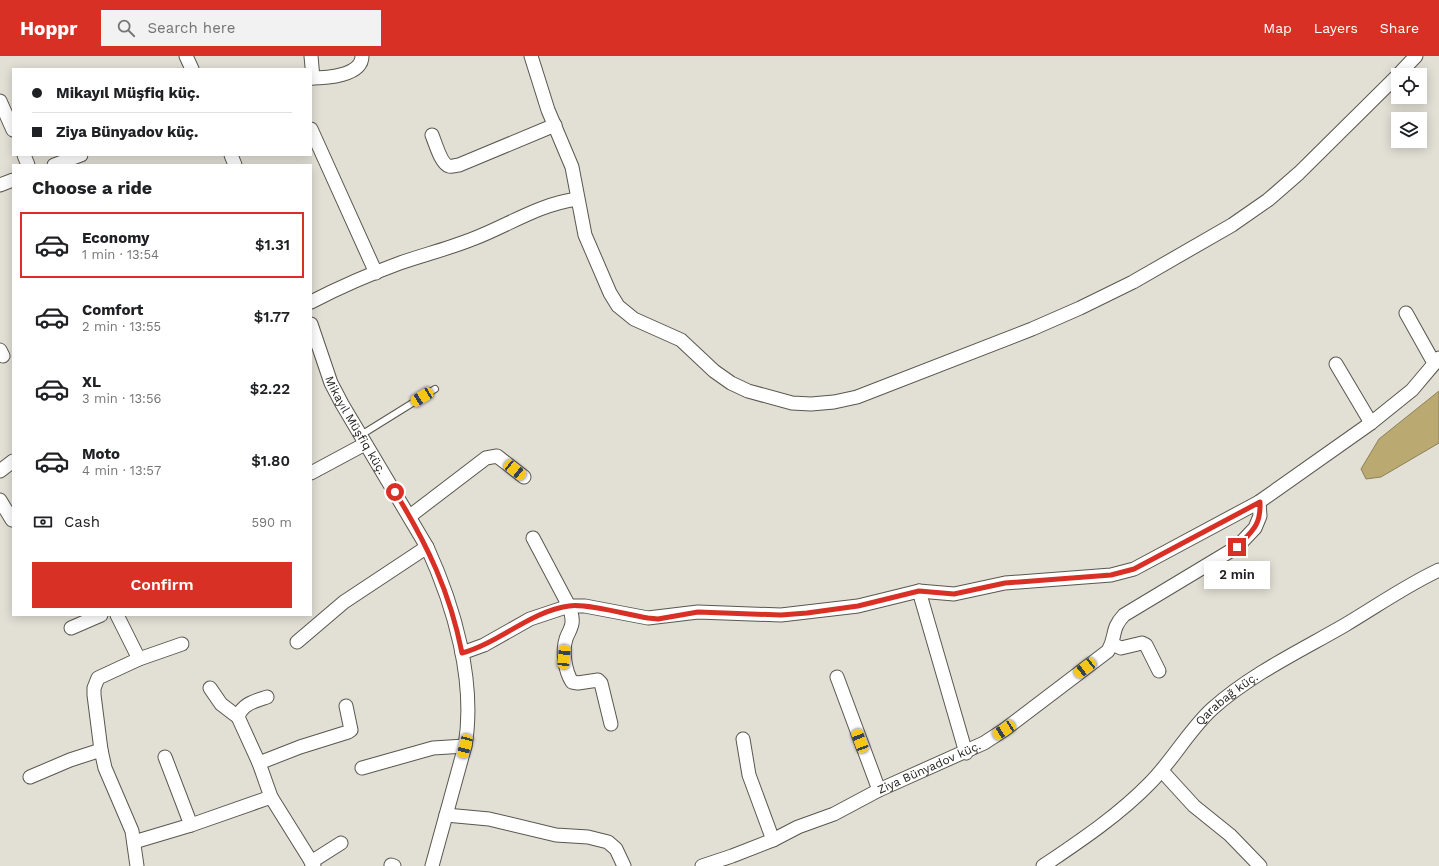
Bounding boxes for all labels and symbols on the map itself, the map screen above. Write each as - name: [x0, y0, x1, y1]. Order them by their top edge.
- street label: Mikayıl Müşfiq küç.: [322, 374, 389, 477]
- car: [409, 386, 435, 408]
- car: [502, 458, 528, 482]
- route start: [386, 483, 404, 501]
- route end: [1228, 538, 1246, 556]
- callout: 2 min: [1204, 561, 1270, 589]
- car: [557, 645, 571, 669]
- car: [1072, 656, 1098, 680]
- street label: Qarabağ küç.: [1193, 670, 1260, 728]
- car: [991, 718, 1017, 742]
- car: [850, 728, 870, 754]
- car: [456, 733, 474, 759]
- street label: Ziya Bünyadov küç.: [875, 738, 983, 797]

